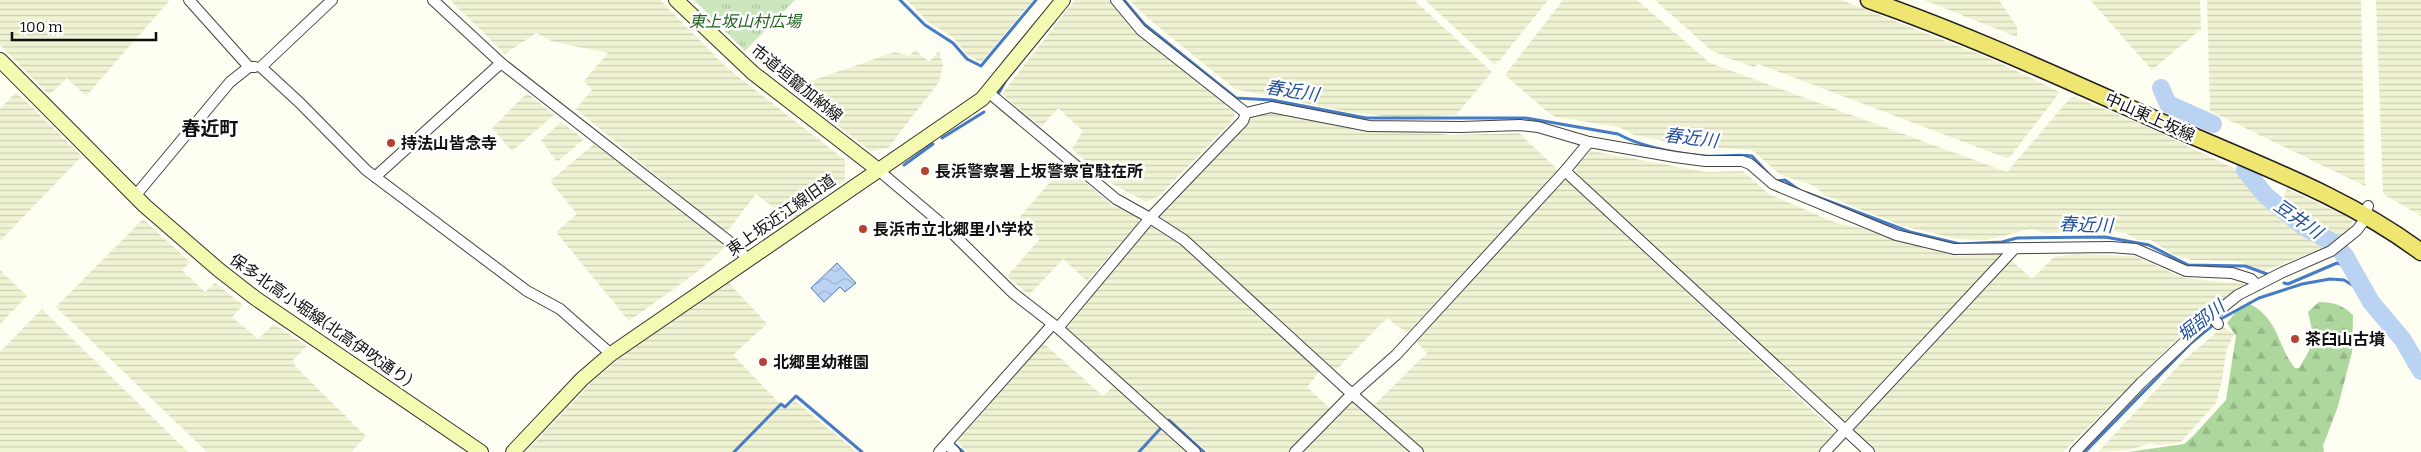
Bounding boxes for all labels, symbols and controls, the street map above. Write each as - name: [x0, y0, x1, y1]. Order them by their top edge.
- scale bar: [12, 10, 156, 42]
- park label: 東上坂山村広場: [689, 12, 803, 31]
- text: 100 m: [20, 18, 63, 36]
- street label: 市道垣籠加納線: [747, 40, 847, 126]
- water label: 春近川: [1264, 76, 1322, 106]
- street label: 中山東上坂線: [2102, 89, 2198, 145]
- district label: 春近町: [181, 117, 239, 140]
- water label: 春近川: [1663, 124, 1721, 152]
- place label: 持法山皆念寺: [401, 134, 497, 153]
- marker: 持法山皆念寺: [385, 137, 397, 149]
- place label: 長浜警察署上坂警察官駐在所: [935, 162, 1143, 181]
- marker: 長浜警察署上坂警察官駐在所: [919, 165, 931, 177]
- street label: 東上坂近江線旧道: [723, 171, 839, 259]
- water label: 豆井川: [2270, 195, 2328, 245]
- water label: 春近川: [2059, 213, 2115, 237]
- place label: 長浜市立北郷里小学校: [873, 220, 1033, 239]
- marker: 長浜市立北郷里小学校: [857, 223, 869, 235]
- street label: 保多北高小堀線(北高伊吹通り): [226, 250, 416, 390]
- water label: 堀部川: [2173, 294, 2231, 346]
- place label: 茶臼山古墳: [2305, 330, 2385, 349]
- marker: 茶臼山古墳: [2289, 333, 2301, 345]
- place label: 北郷里幼稚園: [773, 353, 869, 372]
- marker: 北郷里幼稚園: [757, 356, 769, 368]

